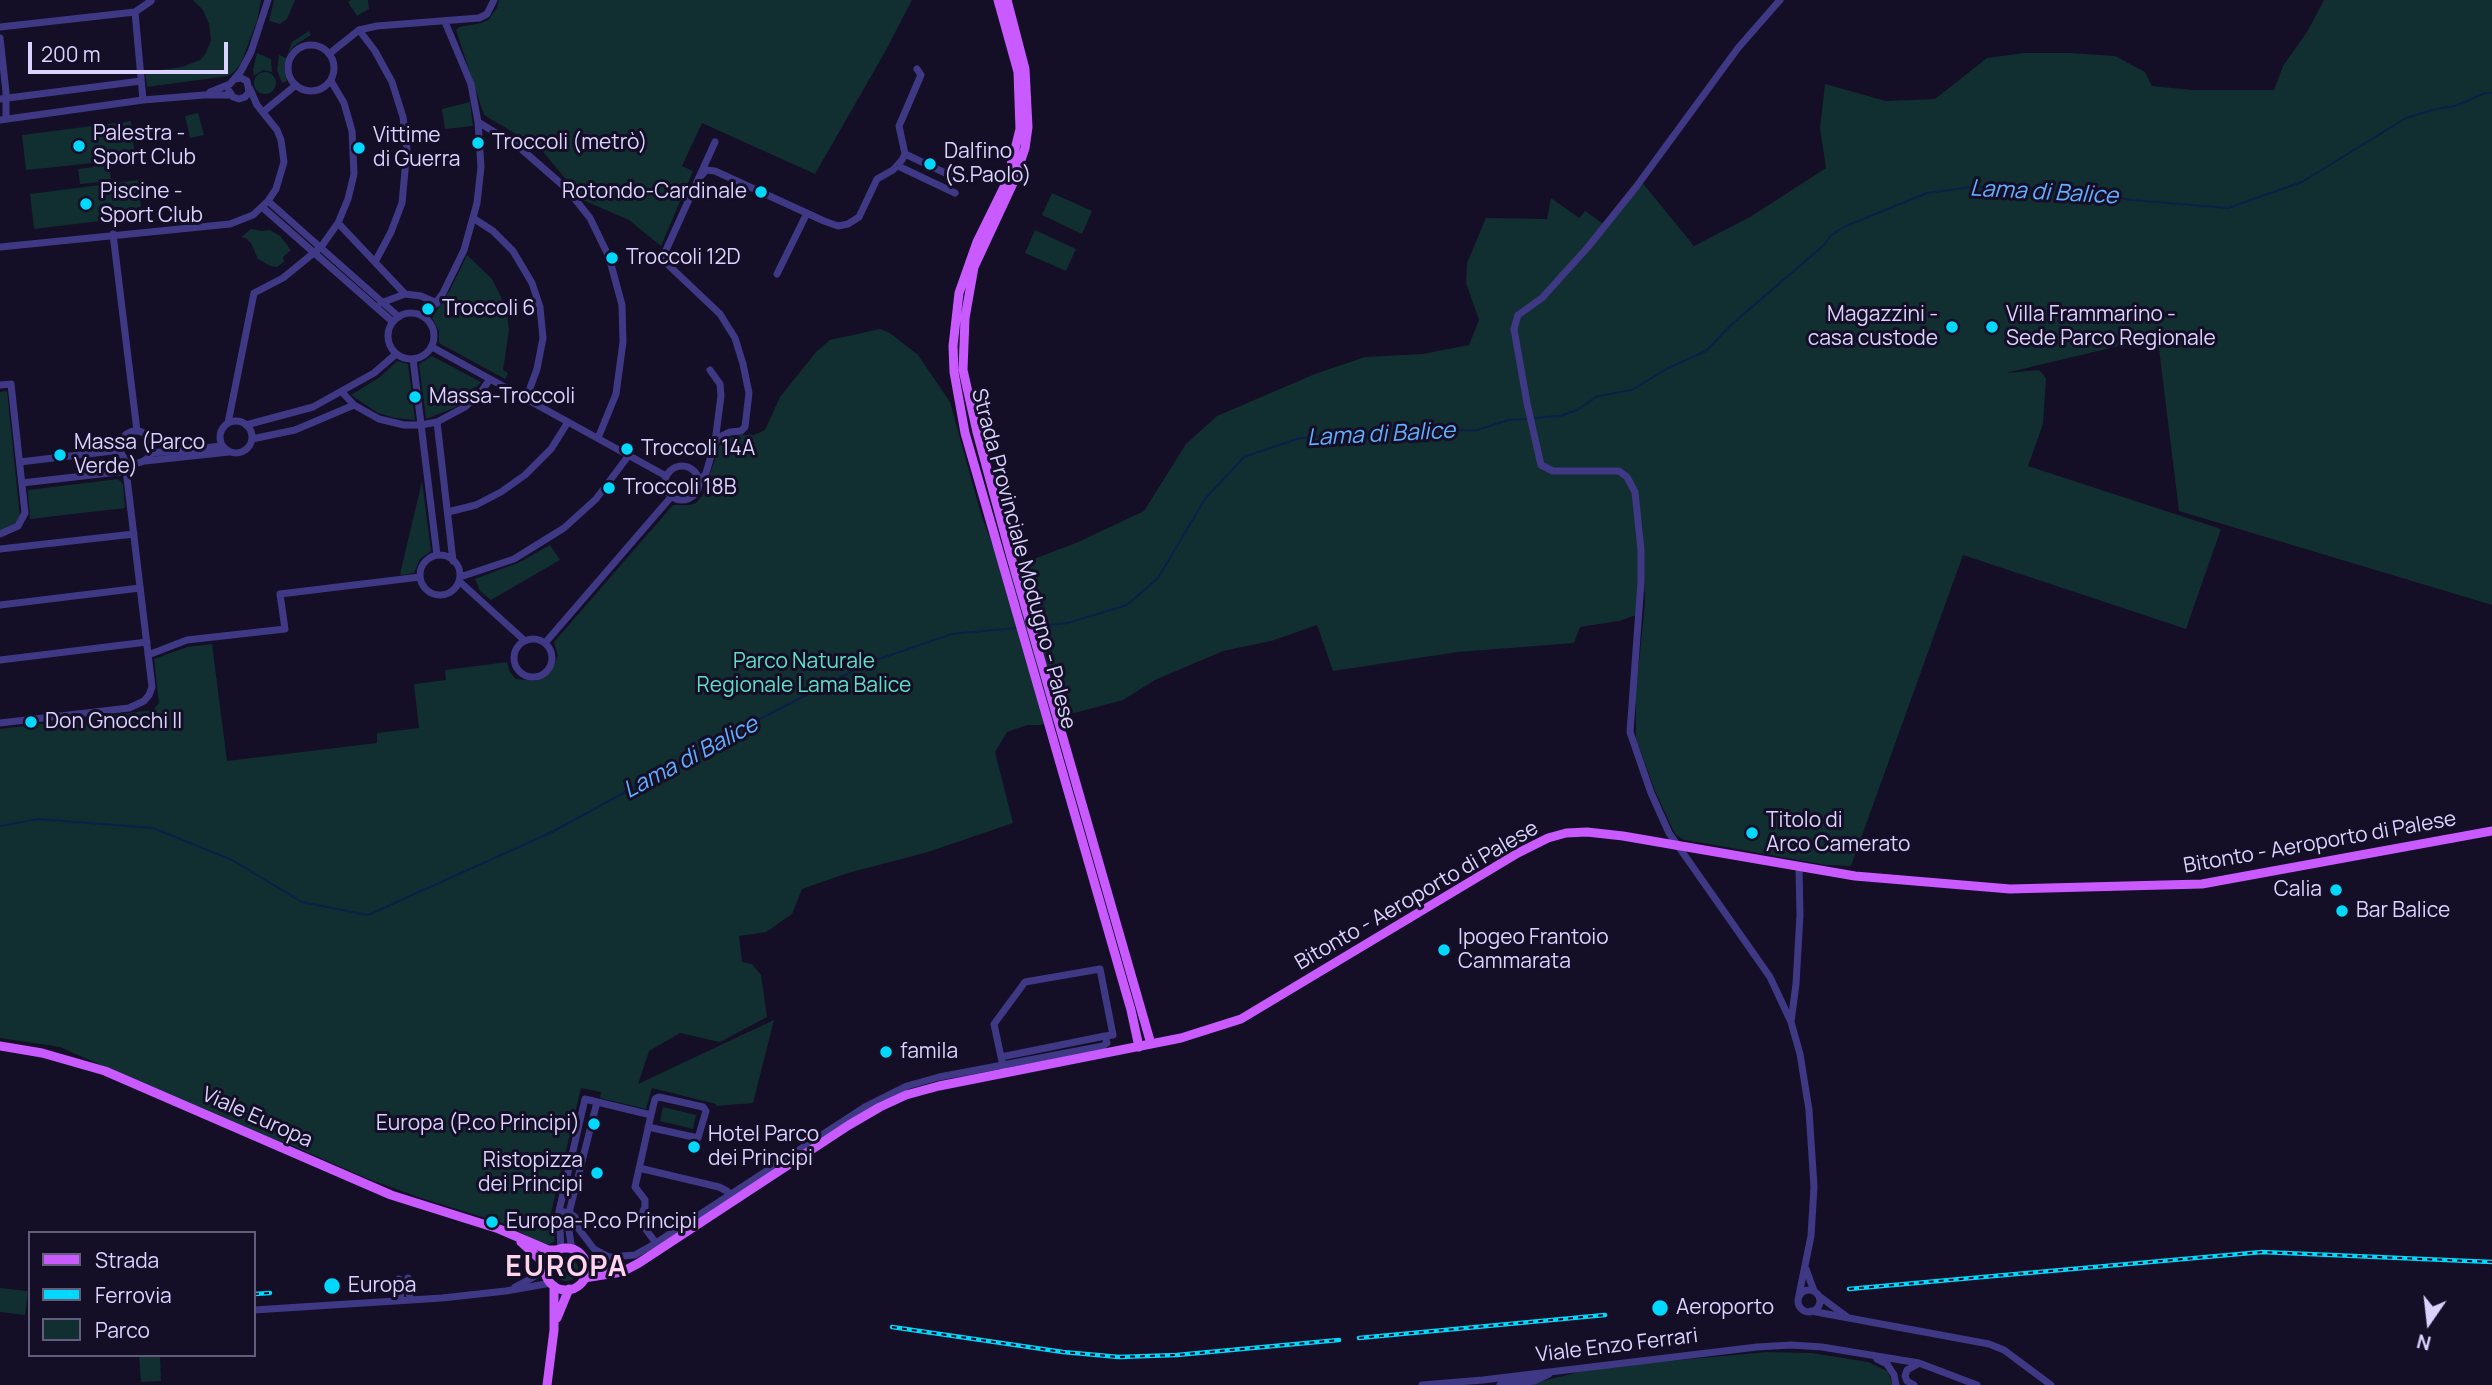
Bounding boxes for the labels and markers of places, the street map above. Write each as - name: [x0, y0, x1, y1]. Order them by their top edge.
- place label: Palestra - Sport Club: [93, 121, 196, 171]
- place label: Vittime di Guerra: [373, 123, 460, 173]
- place label: Troccoli (metrò): [492, 130, 648, 156]
- marker: Troccoli (metrò): [470, 135, 486, 151]
- marker: Palestra - Sport Club: [71, 138, 87, 154]
- place label: Dalfino (S.Paolo): [944, 139, 1032, 189]
- marker: Vittime di Guerra: [351, 140, 367, 156]
- marker: Dalfino (S.Paolo): [922, 156, 938, 172]
- place label: Piscine - Sport Club: [100, 179, 203, 229]
- place label: Rotondo-Cardinale: [562, 179, 747, 205]
- marker: Rotondo-Cardinale: [753, 184, 769, 200]
- marker: Piscine - Sport Club: [78, 196, 94, 212]
- place label: Troccoli 12D: [626, 245, 741, 271]
- marker: Troccoli 12D: [604, 250, 620, 266]
- place label: Troccoli 6: [442, 296, 535, 322]
- marker: Troccoli 6: [420, 301, 436, 317]
- place label: Magazzini - casa custode: [1808, 302, 1938, 352]
- place label: Villa Frammarino - Sede Parco Regionale: [2006, 302, 2216, 352]
- marker: Magazzini - casa custode: [1944, 319, 1960, 335]
- marker: Villa Frammarino - Sede Parco Regionale: [1984, 319, 2000, 335]
- place label: Massa-Troccoli: [429, 384, 575, 410]
- marker: Massa-Troccoli: [407, 389, 423, 405]
- place label: Massa (Parco Verde): [74, 430, 205, 480]
- place label: Troccoli 14A: [641, 436, 755, 462]
- marker: Troccoli 14A: [619, 441, 635, 457]
- marker: Massa (Parco Verde): [52, 447, 68, 463]
- place label: Troccoli 18B: [623, 475, 737, 501]
- marker: Troccoli 18B: [601, 480, 617, 496]
- place label: Don Gnocchi II: [45, 709, 182, 735]
- marker: Don Gnocchi II: [23, 714, 39, 730]
- place label: Titolo di Arco Camerato: [1766, 808, 1911, 858]
- marker: Titolo di Arco Camerato: [1744, 825, 1760, 841]
- place label: Calia: [2274, 877, 2322, 903]
- marker: Calia: [2328, 882, 2344, 898]
- place label: Bar Balice: [2356, 898, 2450, 924]
- marker: Bar Balice: [2334, 903, 2350, 919]
- place label: Ipogeo Frantoio Cammarata: [1458, 925, 1609, 975]
- marker: Ipogeo Frantoio Cammarata: [1436, 942, 1452, 958]
- place label: famila: [900, 1039, 958, 1065]
- marker: famila: [878, 1044, 894, 1060]
- place label: Europa (P.co Principi): [376, 1111, 580, 1137]
- marker: Europa (P.co Principi): [586, 1116, 602, 1132]
- place label: Hotel Parco dei Principi: [708, 1122, 819, 1172]
- marker: Hotel Parco dei Principi: [686, 1139, 702, 1155]
- place label: Ristopizza dei Principi: [478, 1148, 583, 1198]
- marker: Ristopizza dei Principi: [589, 1165, 605, 1181]
- place label: Europa-P.co Principi: [506, 1209, 697, 1235]
- marker: Europa-P.co Principi: [484, 1214, 500, 1230]
- place label: Europa: [348, 1273, 416, 1299]
- marker: Europa: [322, 1276, 342, 1296]
- place label: Aeroporto: [1676, 1295, 1774, 1321]
- marker: Aeroporto: [1650, 1298, 1670, 1318]

